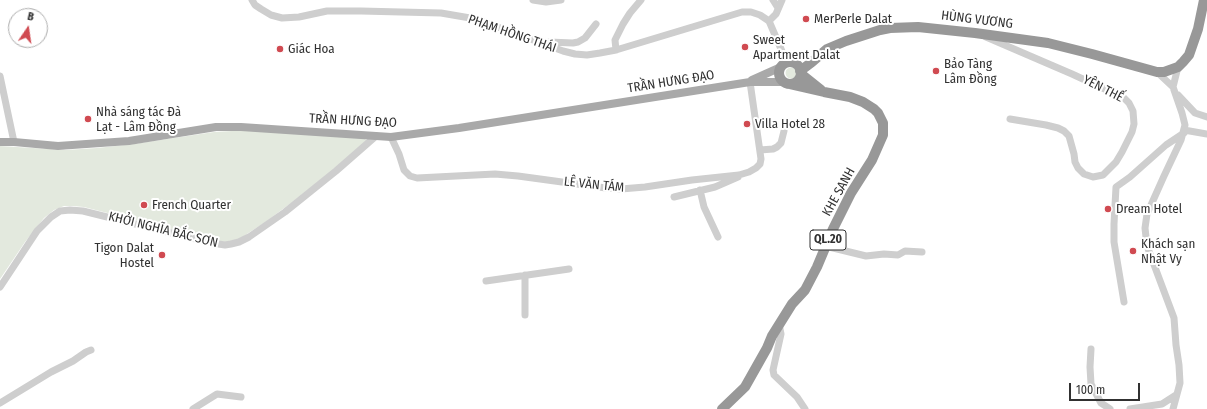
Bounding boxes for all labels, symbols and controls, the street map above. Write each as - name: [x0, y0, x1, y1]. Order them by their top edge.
- north arrow: [8, 8, 48, 48]
- street label: HÙNG VƯƠNG: [940, 8, 1014, 32]
- text: B: [26, 10, 35, 24]
- place label: MerPerle Dalat: [814, 11, 892, 27]
- street label: PHẠM HỒNG THÁI: [466, 12, 558, 56]
- marker: MerPerle Dalat: [801, 14, 811, 24]
- place label: Sweet Apartment Dalat: [753, 32, 840, 63]
- place label: Giác Hoa: [288, 41, 335, 57]
- marker: Sweet Apartment Dalat: [740, 42, 750, 52]
- marker: Giác Hoa: [275, 44, 285, 54]
- place label: Bảo Tàng Lâm Đồng: [944, 56, 997, 87]
- marker: Bảo Tàng Lâm Đồng: [931, 66, 941, 76]
- street label: TRẦN HƯNG ĐẠO: [626, 67, 716, 97]
- street label: YÊN THẾ: [1080, 72, 1126, 106]
- place label: Nhà sáng tác Đà Lạt - Lâm Đồng: [96, 104, 181, 135]
- street label: TRẦN HƯNG ĐẠO: [309, 111, 397, 131]
- marker: Nhà sáng tác Đà Lạt - Lâm Đồng: [83, 114, 93, 124]
- place label: Villa Hotel 28: [755, 116, 825, 132]
- marker: Villa Hotel 28: [742, 119, 752, 129]
- street label: KHE SANH: [819, 165, 859, 219]
- street label: LÊ VĂN TÁM: [563, 174, 625, 196]
- place label: French Quarter: [152, 197, 231, 213]
- marker: French Quarter: [139, 200, 149, 210]
- place label: Dream Hotel: [1116, 201, 1182, 217]
- marker: Dream Hotel: [1103, 204, 1113, 214]
- street label: KHỞI NGHĨA BẮC SƠN: [107, 209, 219, 251]
- road number: QL.20: [810, 230, 846, 250]
- place label: Khách sạn Nhật Vy: [1141, 236, 1195, 267]
- place label: Tigon Dalat Hostel: [94, 240, 154, 271]
- marker: Khách sạn Nhật Vy: [1128, 246, 1138, 256]
- marker: Tigon Dalat Hostel: [157, 250, 167, 260]
- scale bar: [1071, 375, 1142, 401]
- text: 100 m: [1076, 383, 1105, 397]

